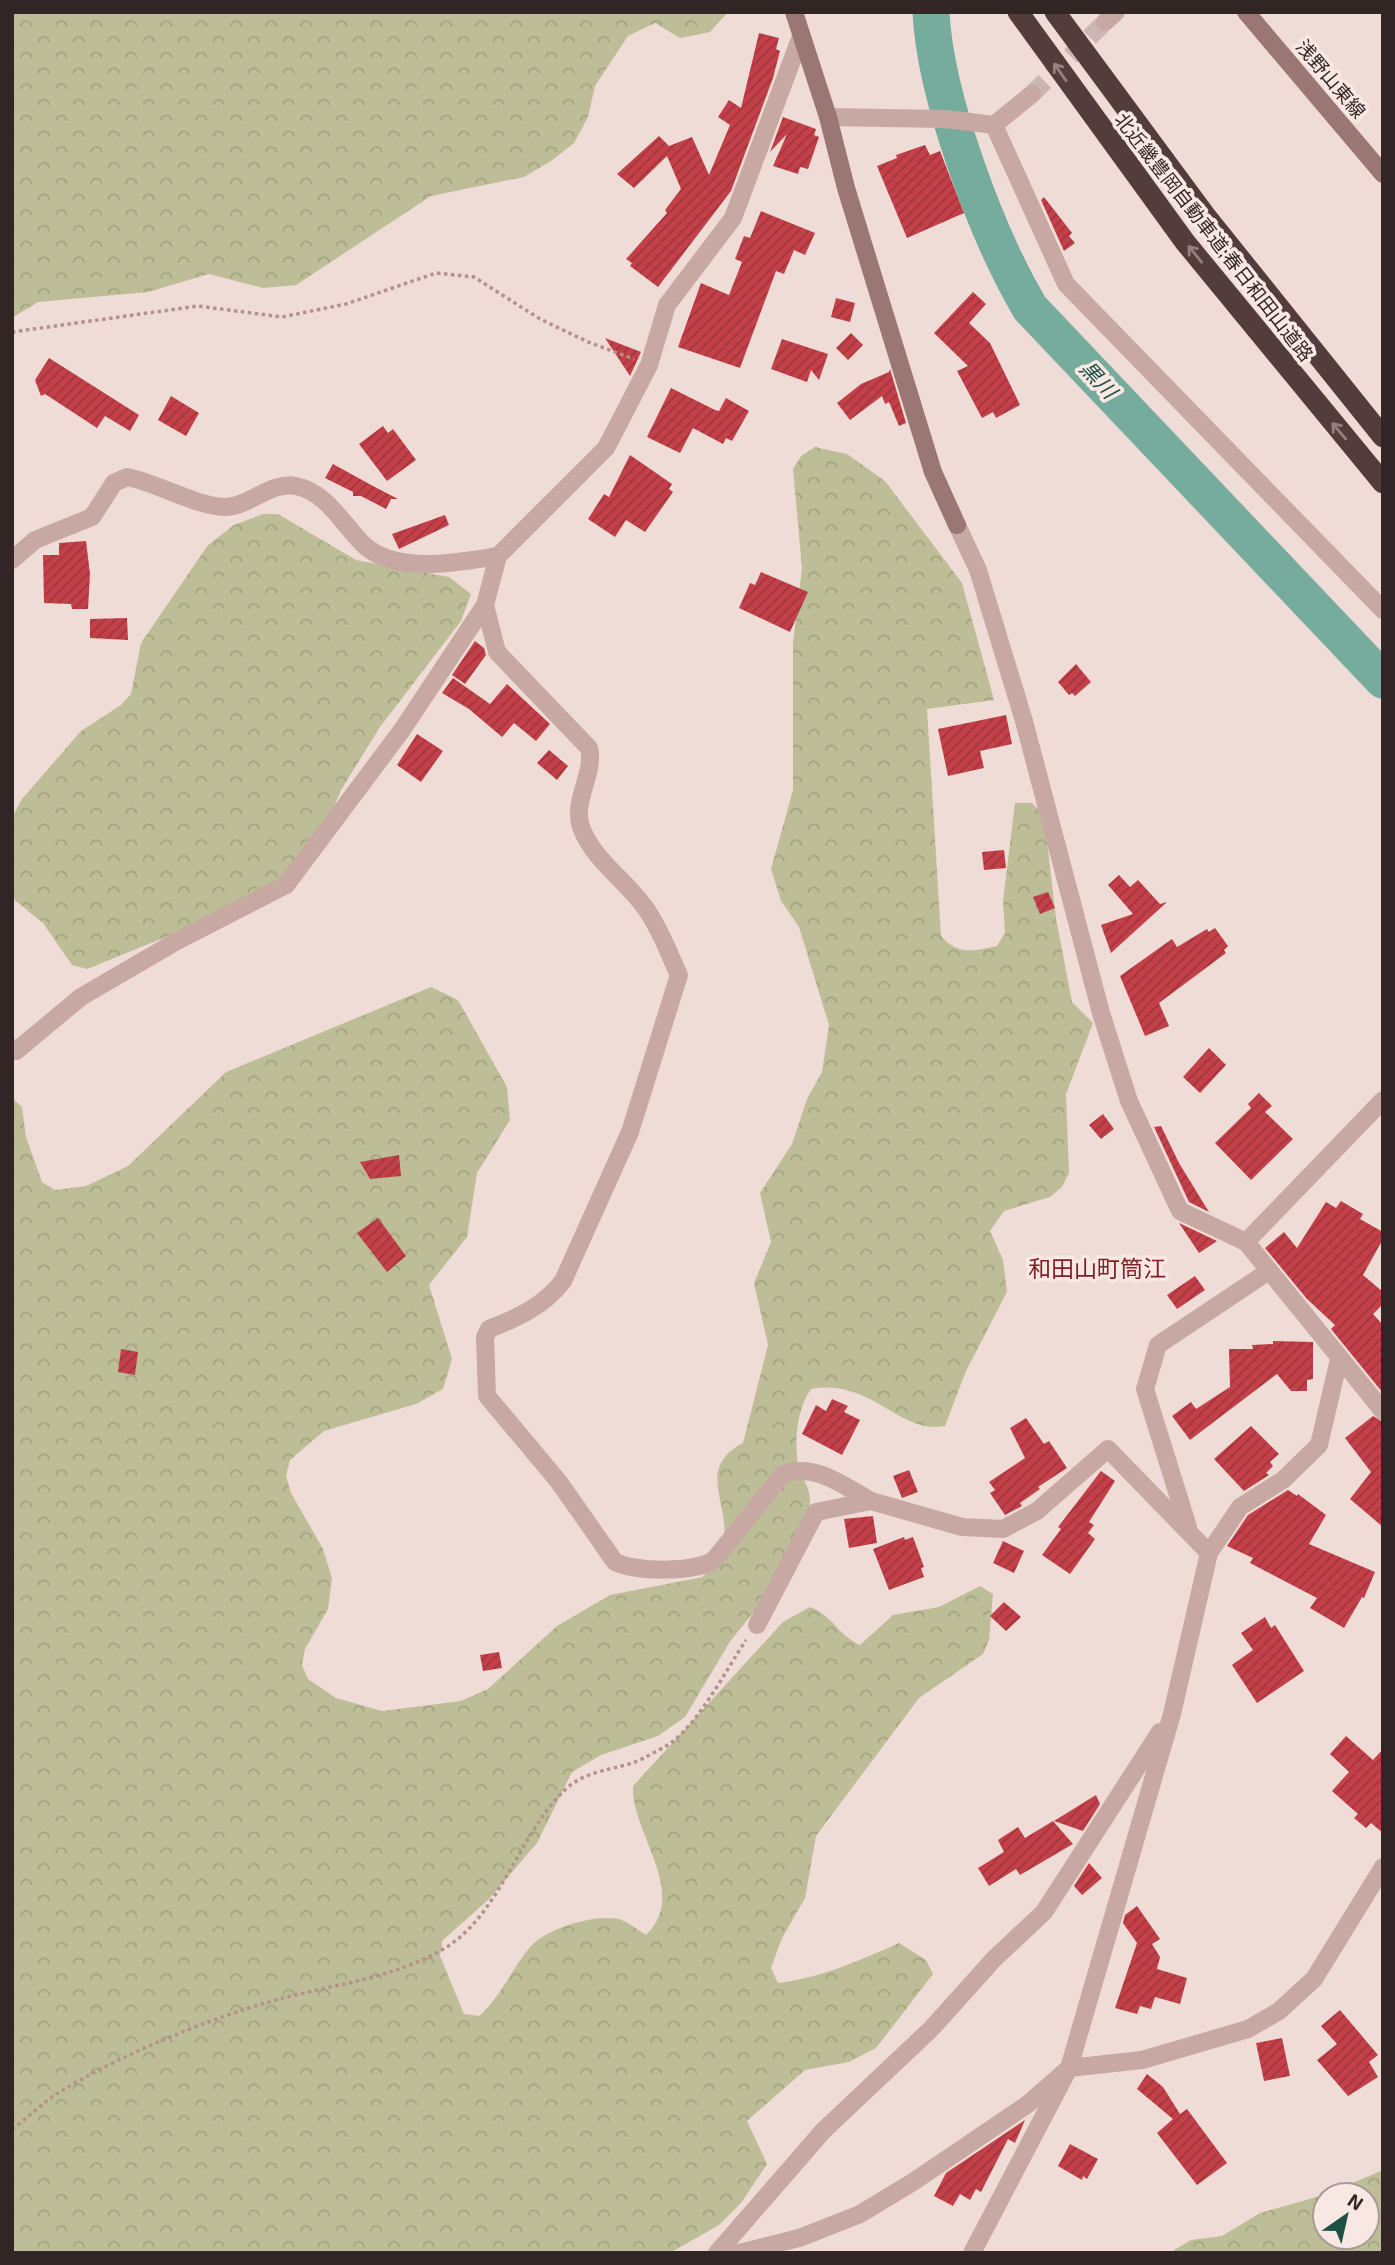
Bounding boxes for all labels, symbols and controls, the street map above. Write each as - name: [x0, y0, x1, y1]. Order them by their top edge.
- street label: 浅野山東線: [1292, 35, 1371, 122]
- one-way arrow: [1053, 63, 1067, 82]
- street label: 北近畿豊岡自動車道;春日和田山道路: [1110, 108, 1318, 365]
- one-way arrow: [1187, 246, 1203, 264]
- water label: 黒川: [1076, 355, 1124, 404]
- one-way arrow: [1331, 422, 1347, 440]
- district label: 和田山町筒江: [1028, 1254, 1166, 1282]
- north arrow: [1311, 2181, 1381, 2251]
- text: N: [1344, 2188, 1368, 2215]

